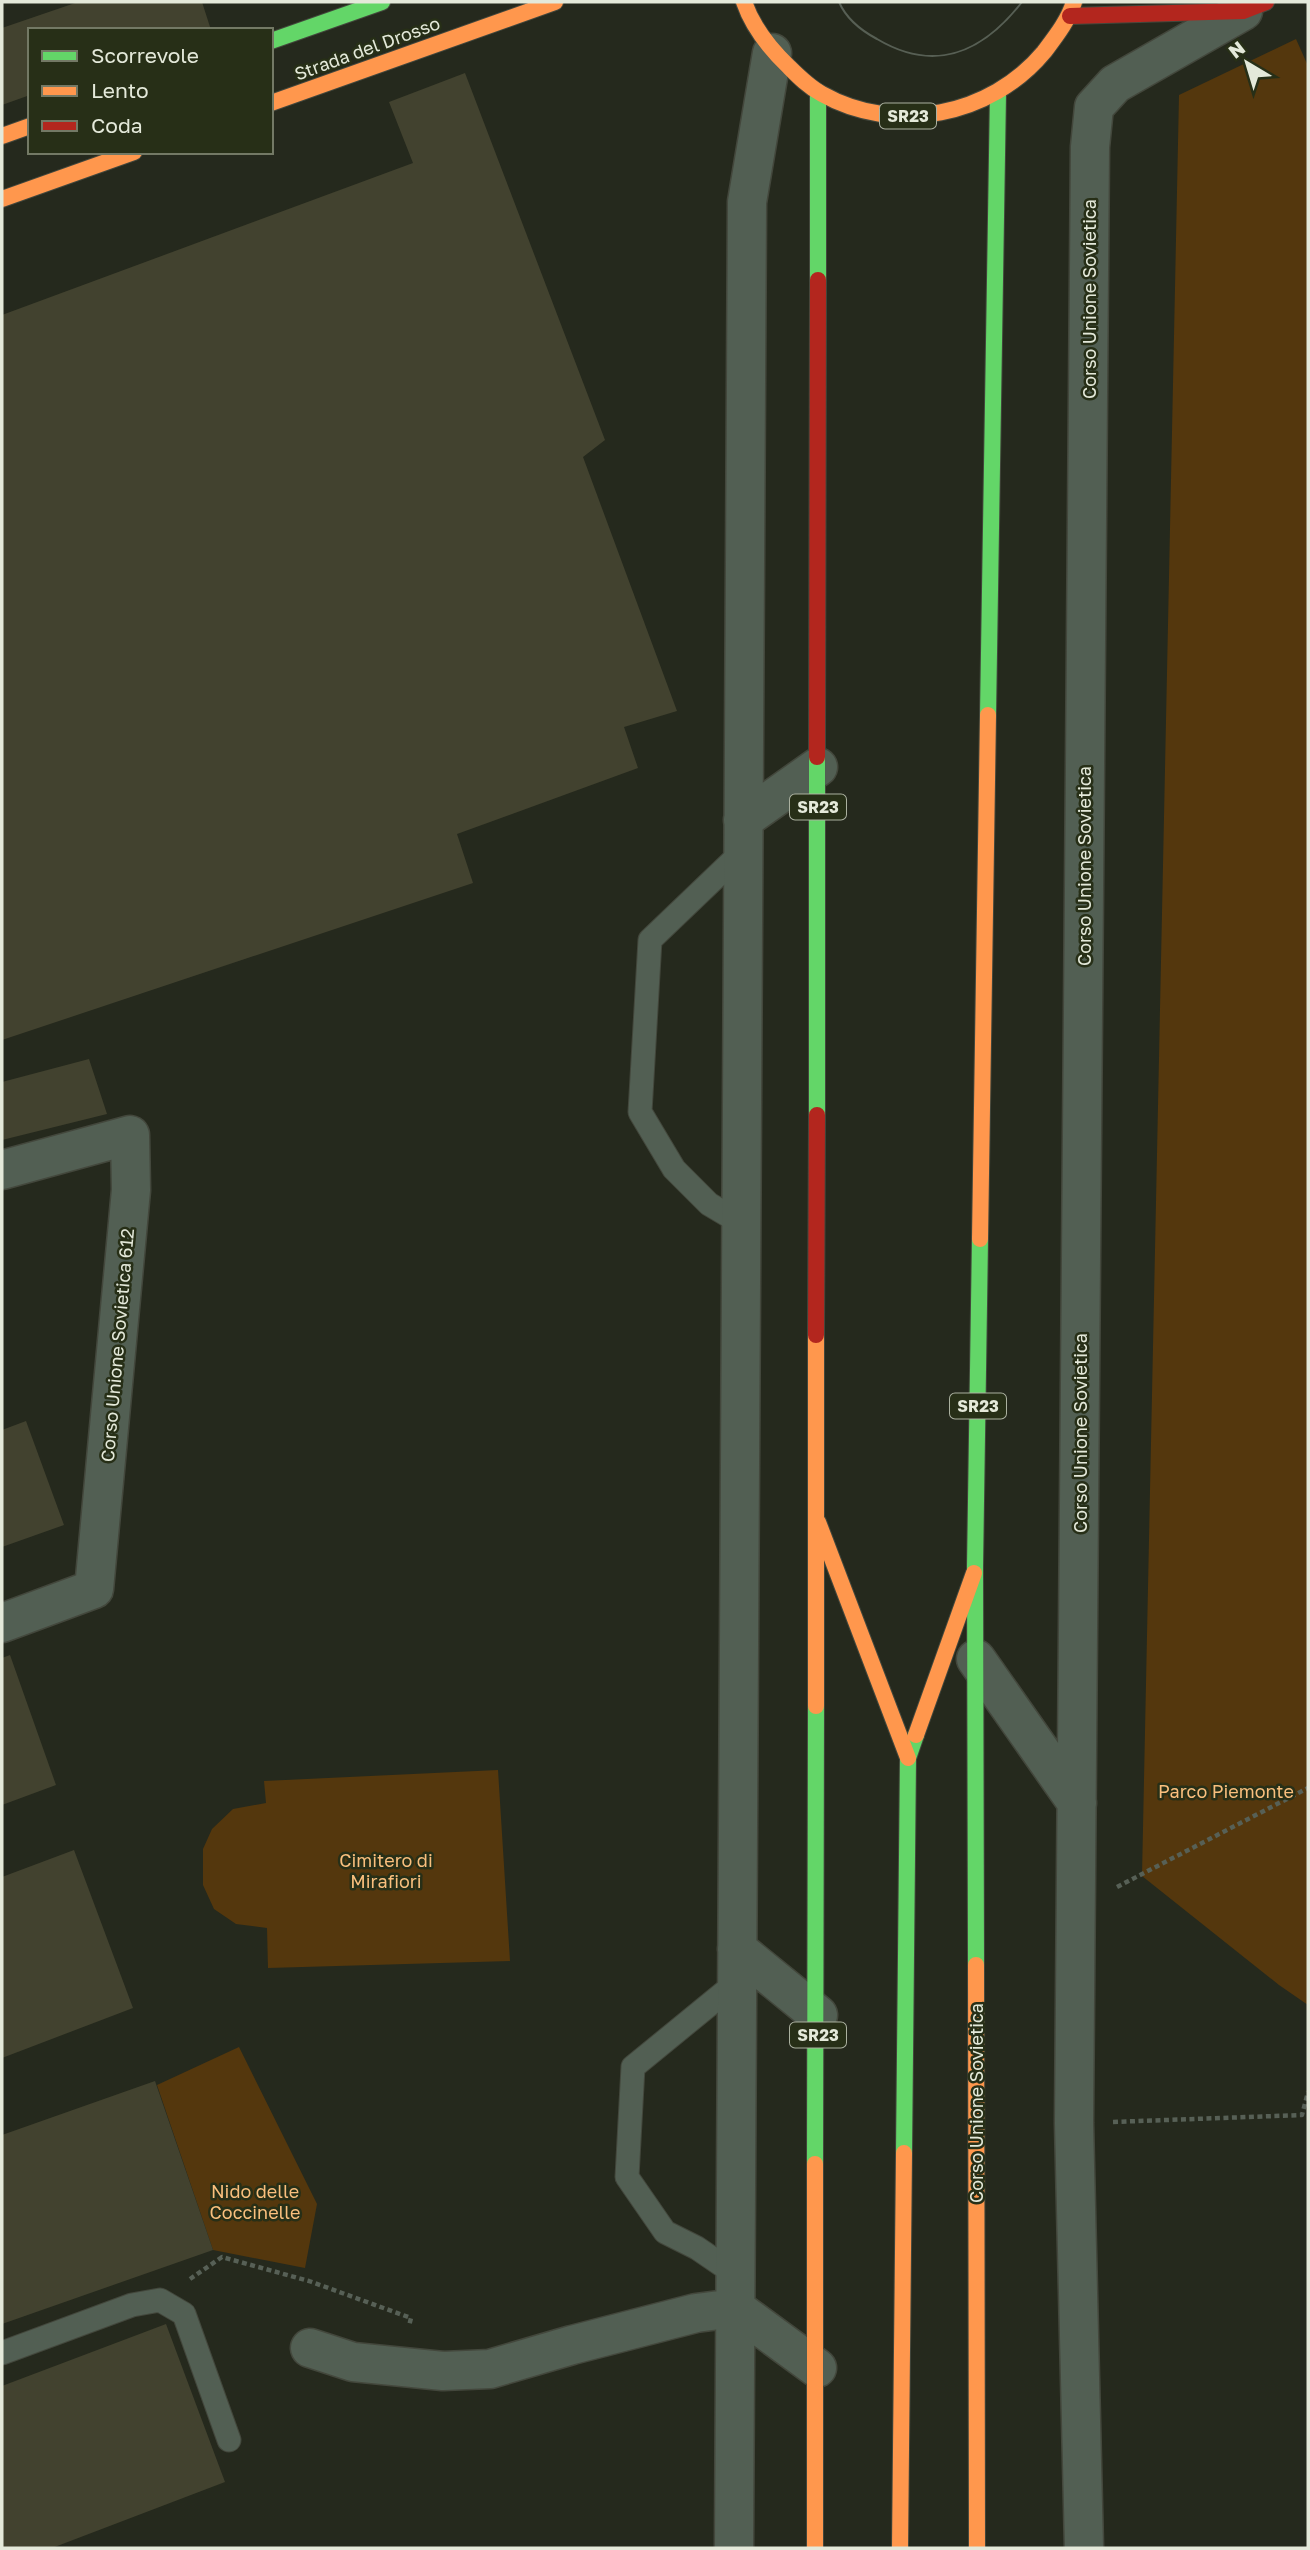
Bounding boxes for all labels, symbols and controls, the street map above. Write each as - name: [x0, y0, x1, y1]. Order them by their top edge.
- street label: Strada del Drosso: [291, 11, 443, 85]
- legend: [28, 28, 273, 154]
- north arrow: [1212, 28, 1282, 98]
- text: N: [1223, 36, 1249, 63]
- text: Scorrevole: [91, 42, 199, 68]
- text: Lento: [91, 77, 149, 103]
- road number: SR23: [880, 104, 936, 128]
- text: Coda: [91, 112, 143, 138]
- street label: Corso Unione Sovietica: [1078, 199, 1100, 399]
- street label: Corso Unione Sovietica: [1073, 766, 1095, 966]
- road number: SR23: [790, 794, 846, 820]
- street label: Corso Unione Sovietica 612: [96, 1227, 138, 1463]
- street label: Corso Unione Sovietica: [1069, 1333, 1091, 1533]
- road number: SR23: [950, 1394, 1006, 1418]
- park label: Parco Piemonte: [1158, 1780, 1294, 1802]
- park label: Cimitero di Mirafiori: [339, 1849, 433, 1892]
- street label: Corso Unione Sovietica: [965, 2003, 987, 2203]
- road number: SR23: [790, 2022, 846, 2048]
- park label: Nido delle Coccinelle: [210, 2180, 300, 2223]

